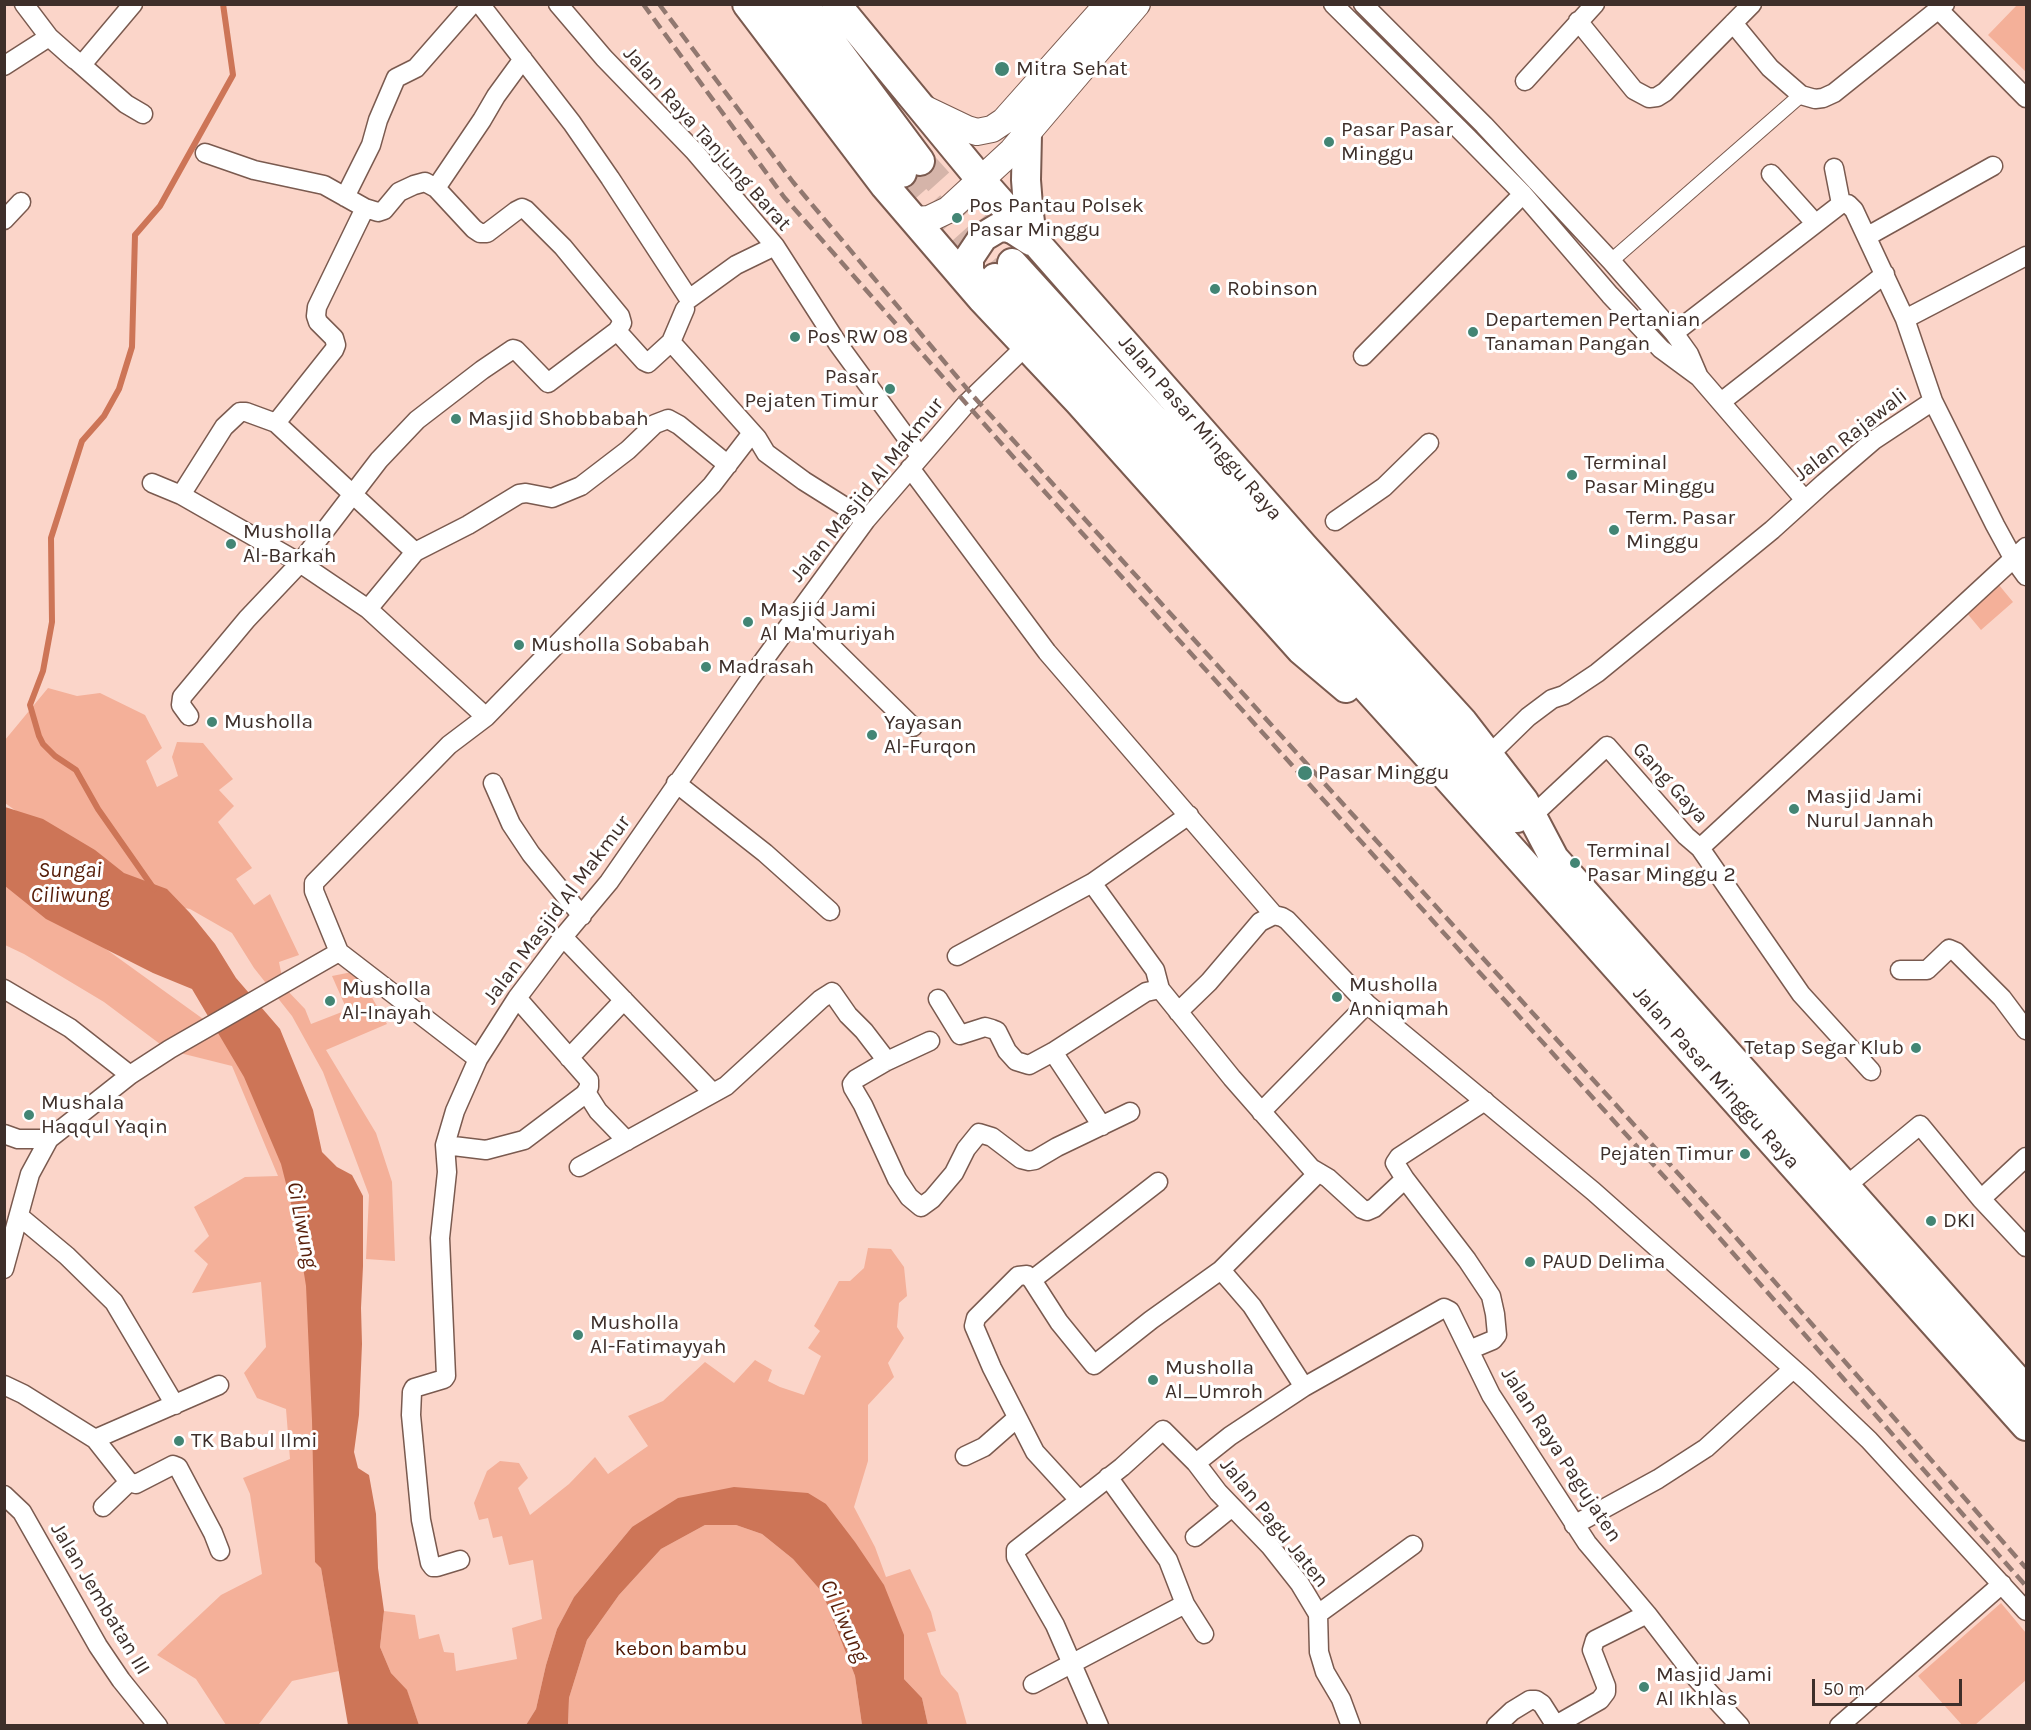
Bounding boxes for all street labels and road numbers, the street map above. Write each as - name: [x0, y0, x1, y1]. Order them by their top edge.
- street label: Jalan Raya Tanjung Barat: [618, 42, 796, 236]
- street label: Jalan Pasar Minggu Raya: [1113, 330, 1287, 526]
- street label: Jalan Rajawali: [1789, 383, 1913, 487]
- street label: Jalan Masjid Al Makmur: [785, 393, 949, 587]
- street label: Gang Gaya: [1627, 737, 1713, 829]
- street label: Jalan Masjid Al Makmur: [478, 811, 636, 1009]
- street label: Jalan Pasar Minggu Raya: [1627, 981, 1805, 1175]
- street label: Jalan Raya Pagujaten: [1495, 1363, 1627, 1547]
- street label: Jalan Pagu Jaten: [1214, 1453, 1334, 1593]
- street label: Jalan Jembatan III: [45, 1518, 155, 1680]

